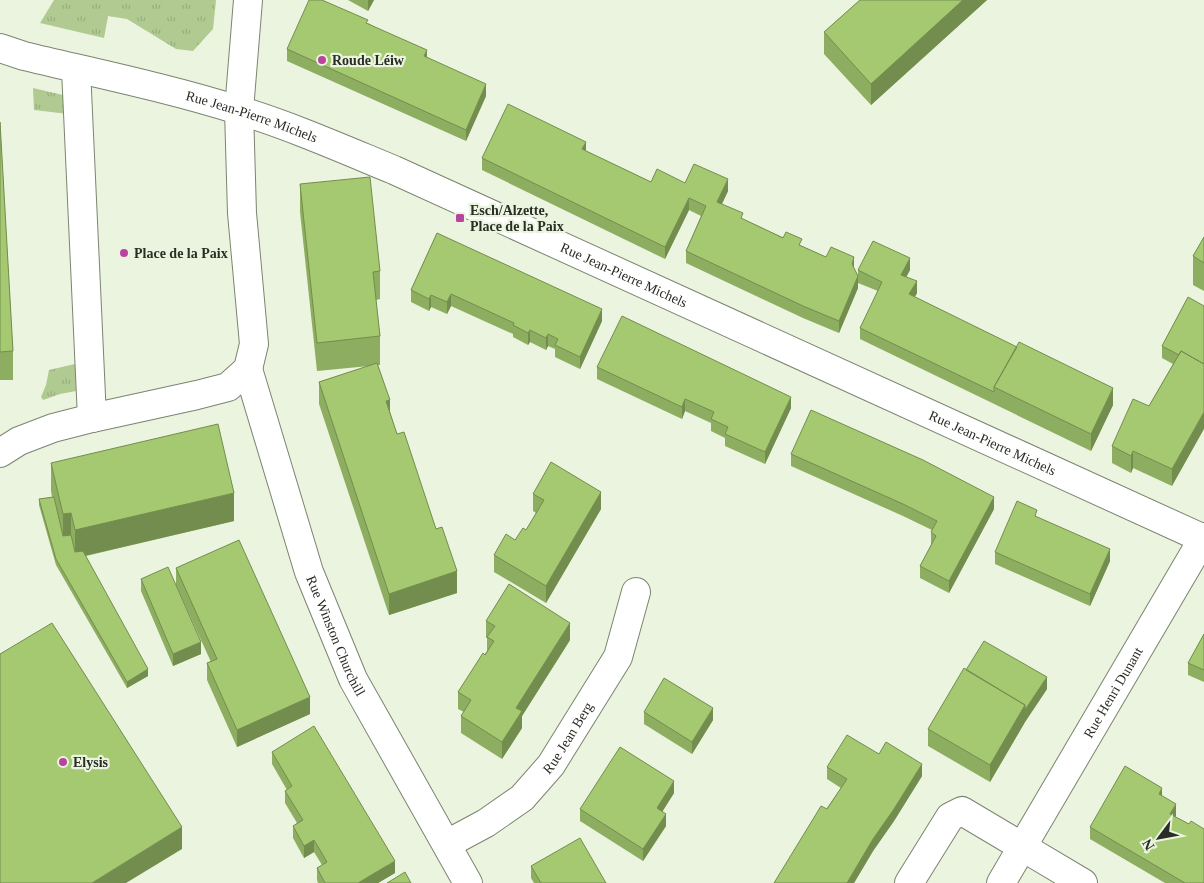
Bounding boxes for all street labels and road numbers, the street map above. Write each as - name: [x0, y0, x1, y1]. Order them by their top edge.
- street label: Rue Jean-Pierre Michels: [184, 88, 319, 146]
- street label: Rue Jean-Pierre Michels: [558, 240, 690, 311]
- street label: Rue Jean-Pierre Michels: [927, 408, 1058, 479]
- street label: Rue Winston Churchill: [303, 573, 368, 699]
- street label: Rue Henri Dunant: [1081, 644, 1146, 741]
- street label: Rue Jean Berg: [540, 700, 596, 777]

